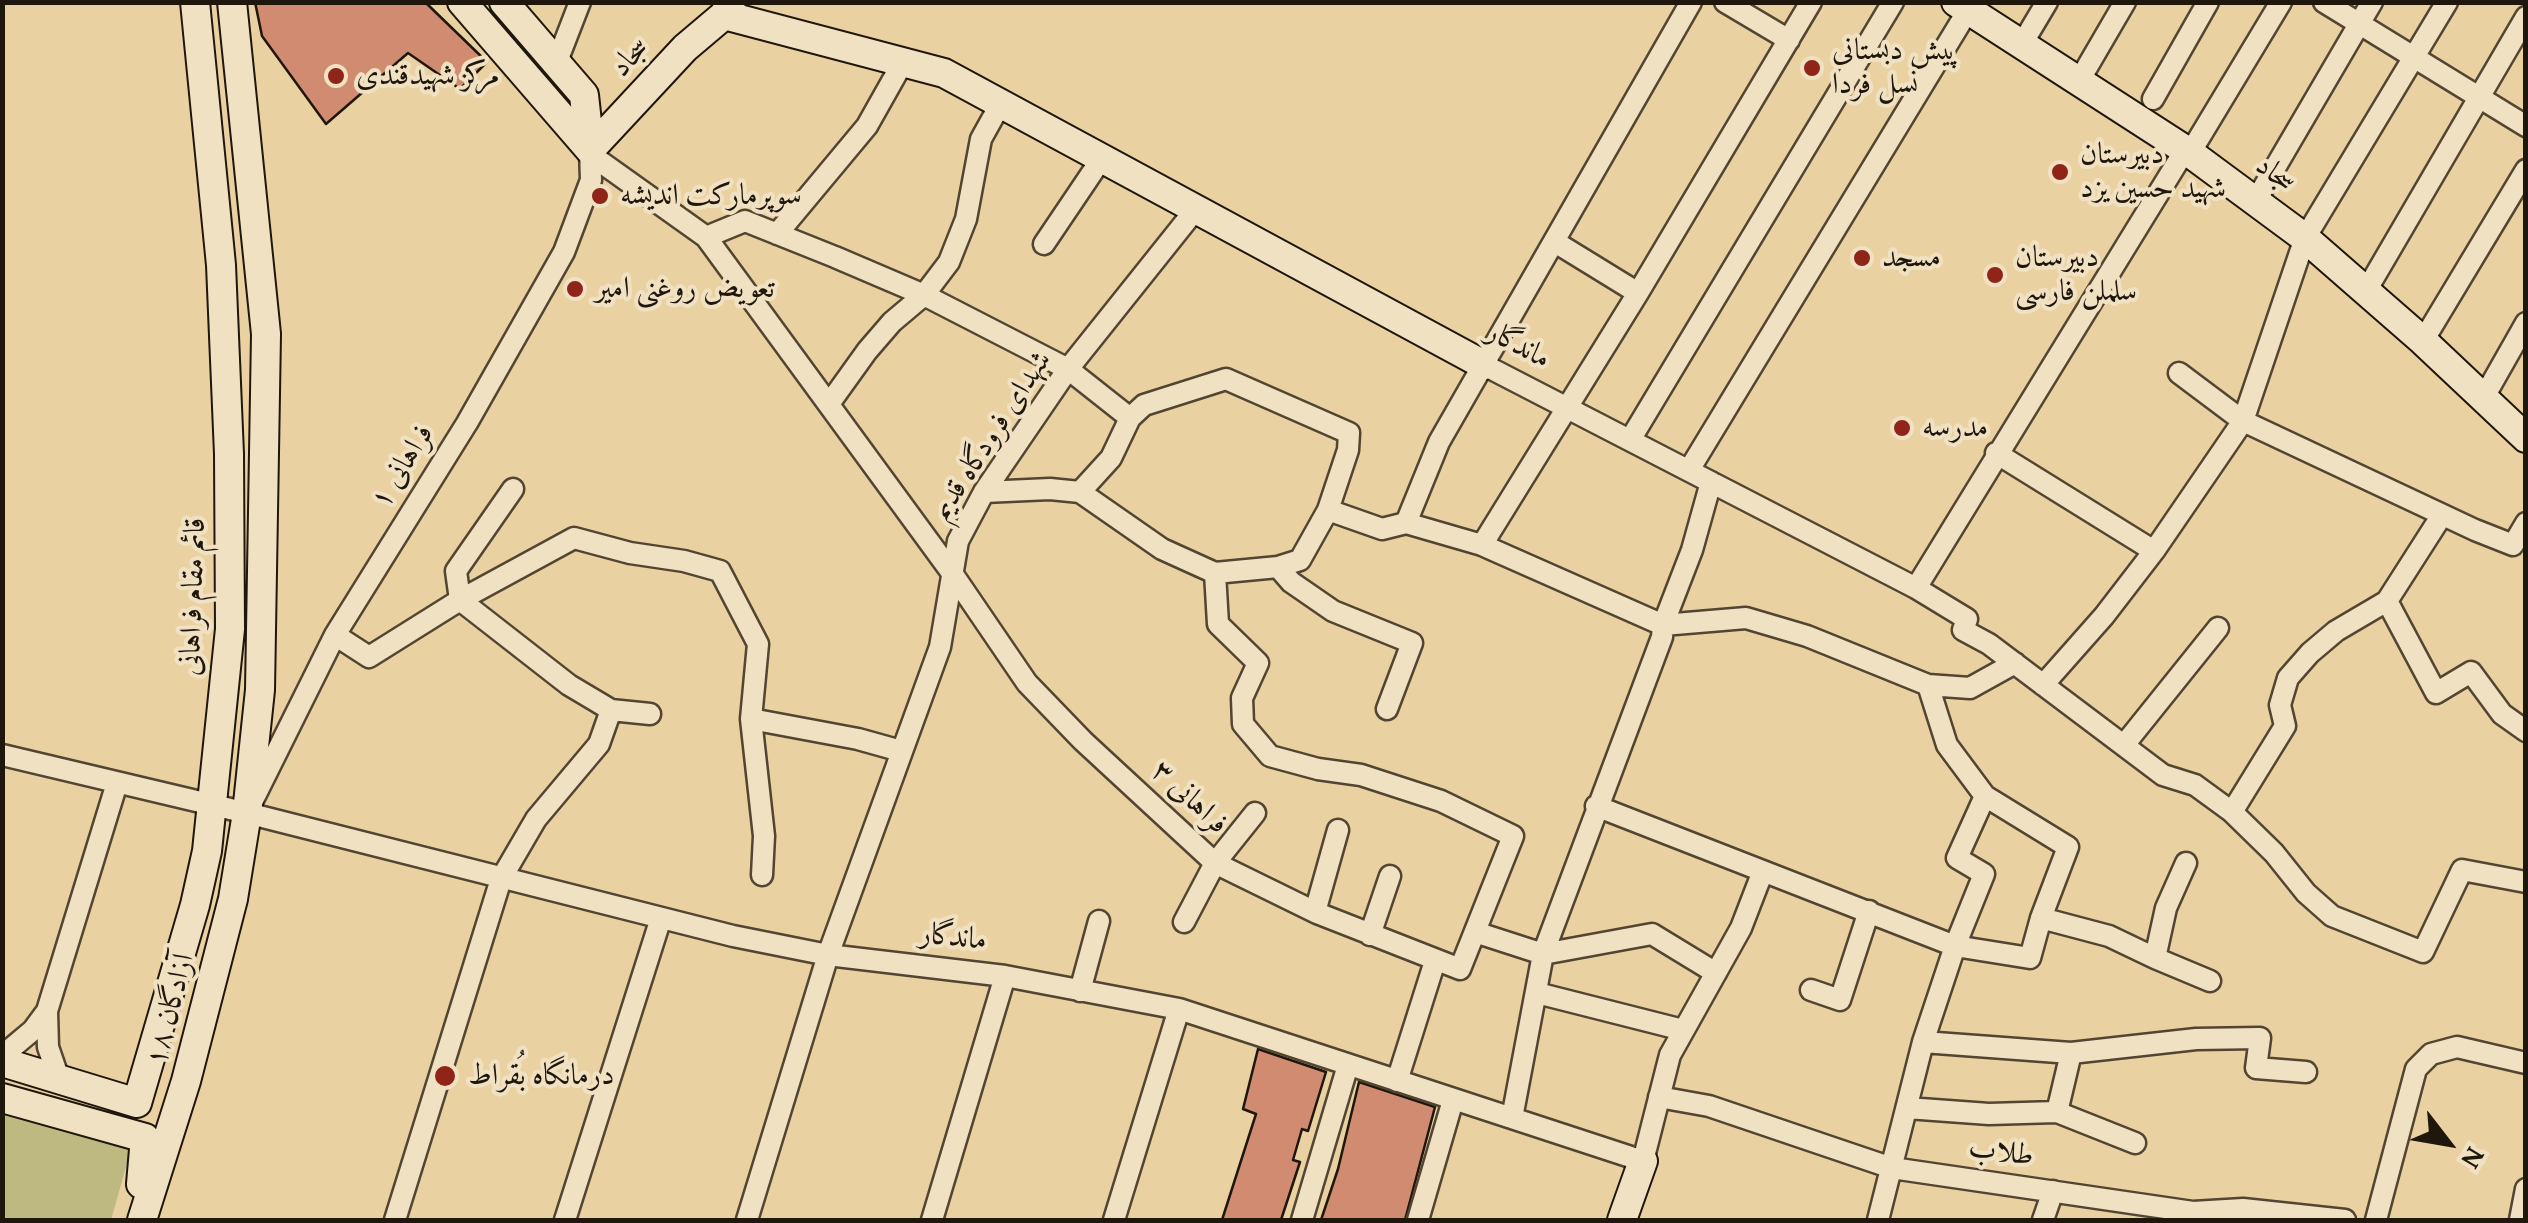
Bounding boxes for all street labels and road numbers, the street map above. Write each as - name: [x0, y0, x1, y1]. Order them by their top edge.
- street label: سجاد: [604, 31, 658, 85]
- street label: سجاد: [2248, 148, 2302, 202]
- street label: ماندگار: [1480, 314, 1556, 378]
- street label: شهدای فرودگاه قدیم: [924, 345, 1060, 527]
- street label: فراهانی ۱: [363, 418, 443, 516]
- street label: قائم مقام فراهانی: [173, 517, 215, 677]
- street label: فراهانی ۳: [1143, 753, 1235, 843]
- street label: ماندگار: [918, 917, 988, 959]
- street label: آزادگان ۱۸: [139, 950, 203, 1070]
- street label: طلاب: [1966, 1131, 2036, 1175]

